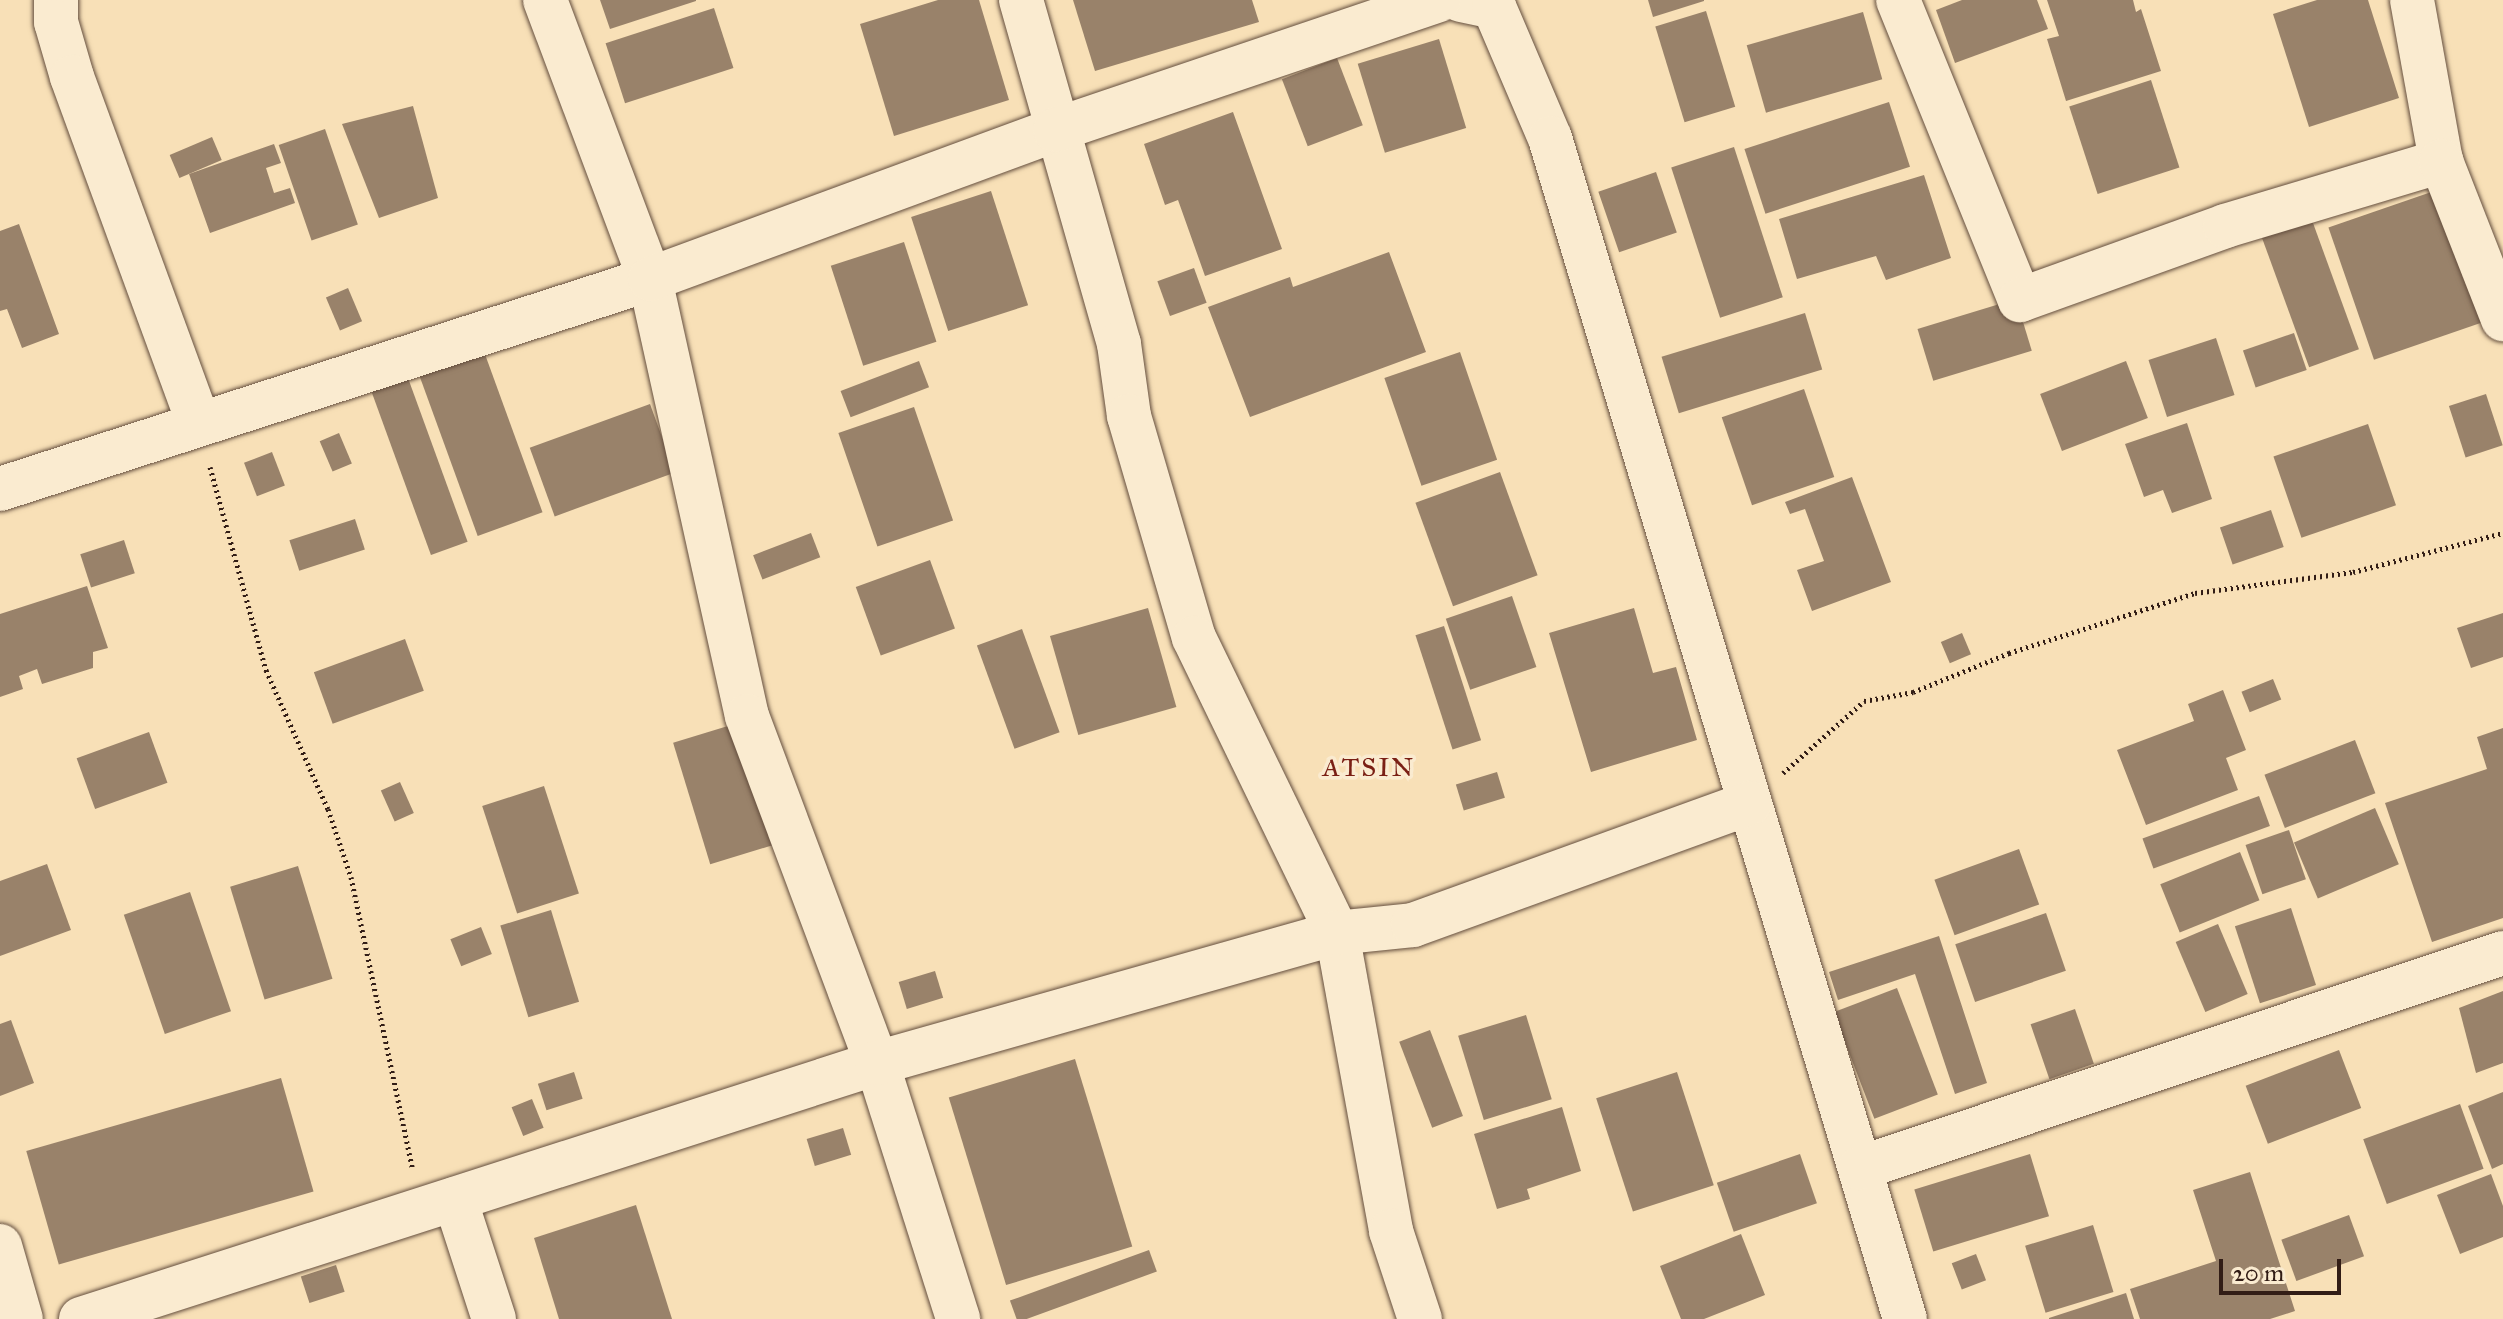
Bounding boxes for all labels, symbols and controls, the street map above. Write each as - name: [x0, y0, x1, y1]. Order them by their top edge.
- district label: ATSIN: [1323, 752, 1415, 784]
- scale bar: [2223, 1243, 2345, 1293]
- text: 20 m: [2233, 1258, 2284, 1288]

